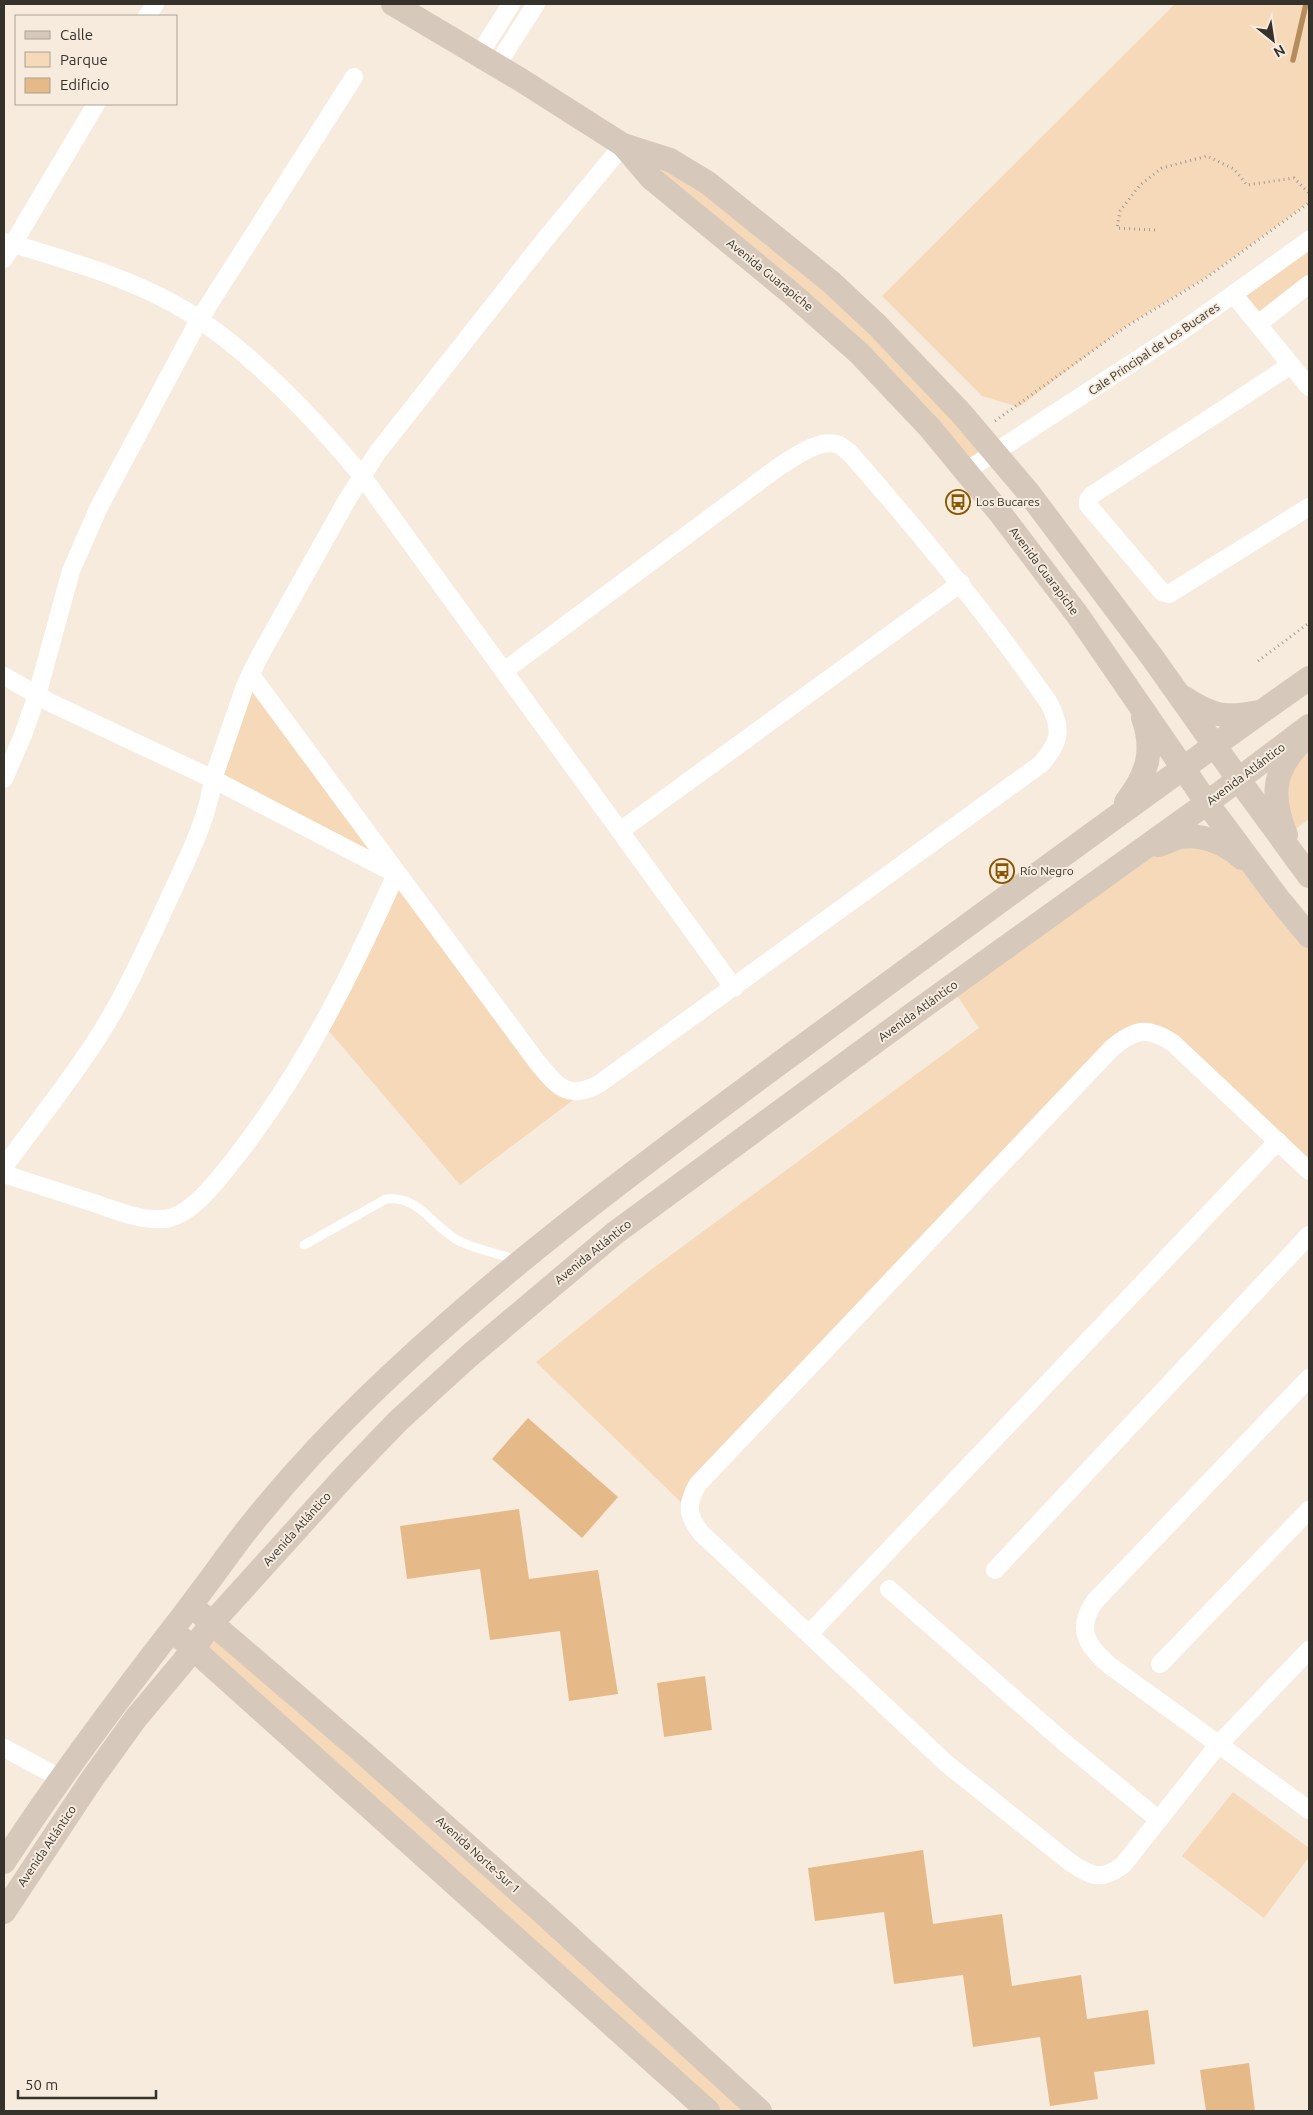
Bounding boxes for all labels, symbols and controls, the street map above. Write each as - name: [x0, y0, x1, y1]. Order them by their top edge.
- legend: [15, 15, 178, 105]
- north arrow: [1248, 15, 1298, 65]
- text: Calle: [60, 26, 93, 43]
- text: N: [1271, 42, 1288, 61]
- text: Parque: [60, 51, 108, 68]
- text: Edificio: [60, 76, 109, 93]
- street label: Avenida Guarapiche: [725, 236, 816, 313]
- street label: Cale Principal de Los Bucares: [1086, 300, 1222, 397]
- bus stop icon: Los Bucares: [945, 489, 971, 515]
- place label: Los Bucares: [976, 495, 1040, 508]
- street label: Avenida Guarapiche: [1007, 524, 1082, 617]
- street label: Avenida Atlántico: [1204, 740, 1287, 807]
- bus stop icon: Río Negro: [989, 858, 1015, 884]
- place label: Río Negro: [1020, 864, 1074, 877]
- street label: Avenida Atlántico: [876, 977, 960, 1044]
- street label: Avenida Atlántico: [552, 1217, 634, 1286]
- street label: Avenida Atlántico: [260, 1489, 333, 1568]
- street label: Avenida Atlántico: [15, 1803, 78, 1889]
- street label: Avenida Norte-Sur 1: [434, 1814, 523, 1896]
- scale bar: [18, 2068, 155, 2100]
- text: 50 m: [25, 2076, 58, 2093]

